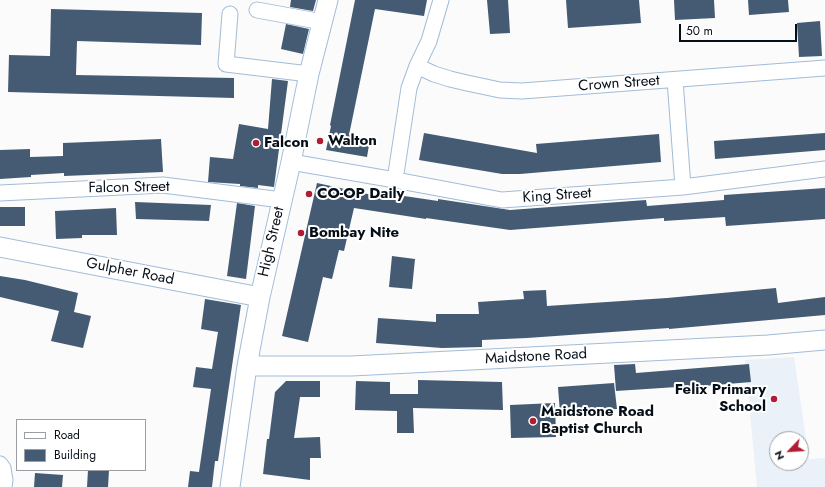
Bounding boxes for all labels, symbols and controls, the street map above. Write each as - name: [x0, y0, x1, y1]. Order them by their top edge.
- scale bar: [681, 16, 799, 42]
- text: 50 m: [686, 22, 713, 40]
- street label: Crown Street: [578, 72, 660, 96]
- place label: Walton: [328, 132, 377, 150]
- place label: Falcon: [264, 134, 309, 152]
- marker: Walton: [315, 136, 325, 146]
- marker: Falcon: [251, 138, 261, 148]
- street label: Falcon Street: [88, 178, 170, 198]
- place label: CO-OP Daily: [317, 185, 404, 203]
- street label: King Street: [522, 185, 592, 207]
- marker: CO-OP Daily: [304, 189, 314, 199]
- street label: High Street: [255, 205, 289, 279]
- place label: Bombay Nite: [309, 224, 399, 242]
- marker: Bombay Nite: [296, 228, 306, 238]
- street label: Gulpher Road: [85, 255, 175, 289]
- street label: Maidstone Road: [485, 345, 587, 369]
- place label: Felix Primary School: [675, 381, 766, 416]
- marker: Felix Primary School: [769, 394, 779, 404]
- place label: Maidstone Road Baptist Church: [541, 403, 654, 438]
- marker: Maidstone Road Baptist Church: [528, 416, 538, 426]
- legend: [16, 419, 146, 471]
- text: Road: [54, 426, 80, 444]
- north arrow: [769, 431, 809, 471]
- text: Building: [54, 446, 96, 464]
- text: N: [770, 448, 788, 463]

